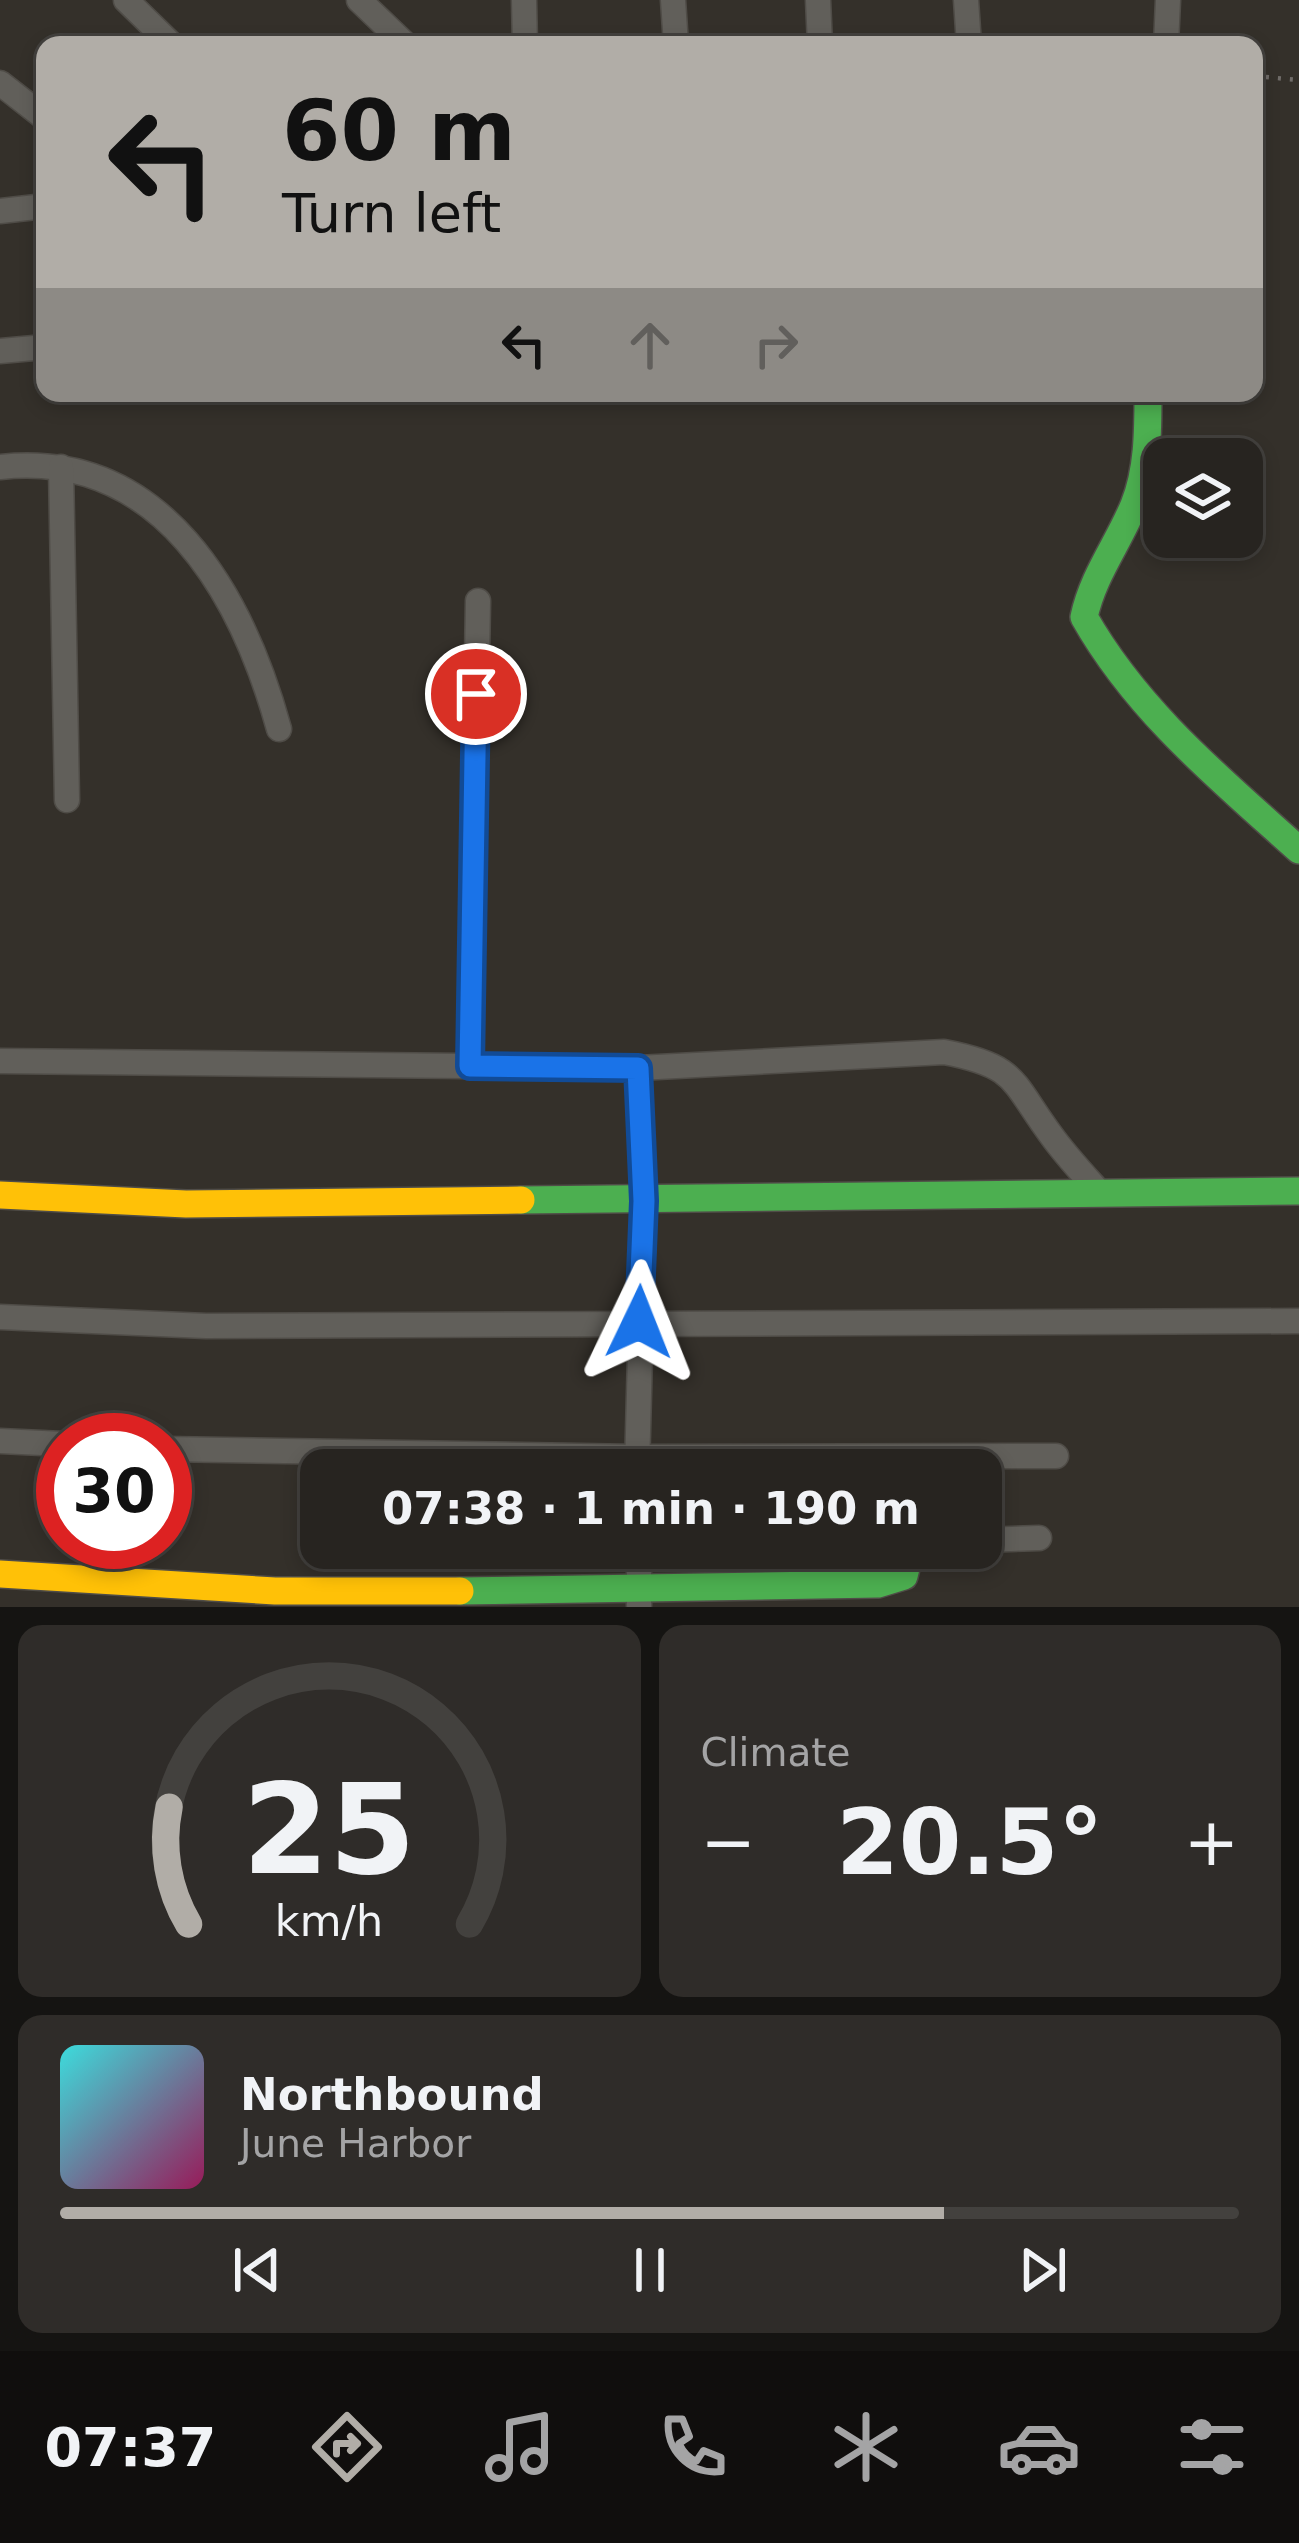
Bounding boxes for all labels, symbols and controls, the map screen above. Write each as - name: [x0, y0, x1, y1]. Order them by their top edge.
- text: 60 m: [282, 82, 516, 180]
- icon: left: [84, 84, 240, 240]
- text: Turn left: [282, 182, 501, 245]
- icon: left: [491, 312, 557, 378]
- icon: ahead: [617, 312, 683, 378]
- icon: right: [743, 312, 809, 378]
- map controls: [1143, 438, 1263, 558]
- button: layers: [1143, 438, 1263, 558]
- pin: [425, 643, 527, 745]
- icon: arrive: [443, 661, 509, 727]
- position arrow: [576, 1259, 702, 1385]
- speed limit sign: 30: [36, 1413, 192, 1569]
- text: 07:38 · 1 min · 190 m: [382, 1482, 920, 1535]
- text: Climate: [701, 1730, 851, 1775]
- text: 25: [242, 1757, 416, 1902]
- text: 20.5°: [836, 1790, 1103, 1895]
- text: −: [701, 1804, 756, 1881]
- text: +: [1184, 1804, 1239, 1881]
- text: km/h: [275, 1896, 383, 1946]
- text: Northbound: [240, 2068, 544, 2121]
- text: June Harbor: [240, 2121, 471, 2166]
- icon: previous: [224, 2237, 290, 2303]
- icon: pause: [617, 2237, 683, 2303]
- icon: next: [1010, 2237, 1076, 2303]
- icon: directions: [305, 2405, 389, 2489]
- icon: music: [478, 2405, 562, 2489]
- icon: phone: [651, 2405, 735, 2489]
- icon: climate: [824, 2405, 908, 2489]
- icon: car: [997, 2405, 1081, 2489]
- icon: filters: [1170, 2405, 1254, 2489]
- text: 07:37: [45, 2416, 216, 2479]

